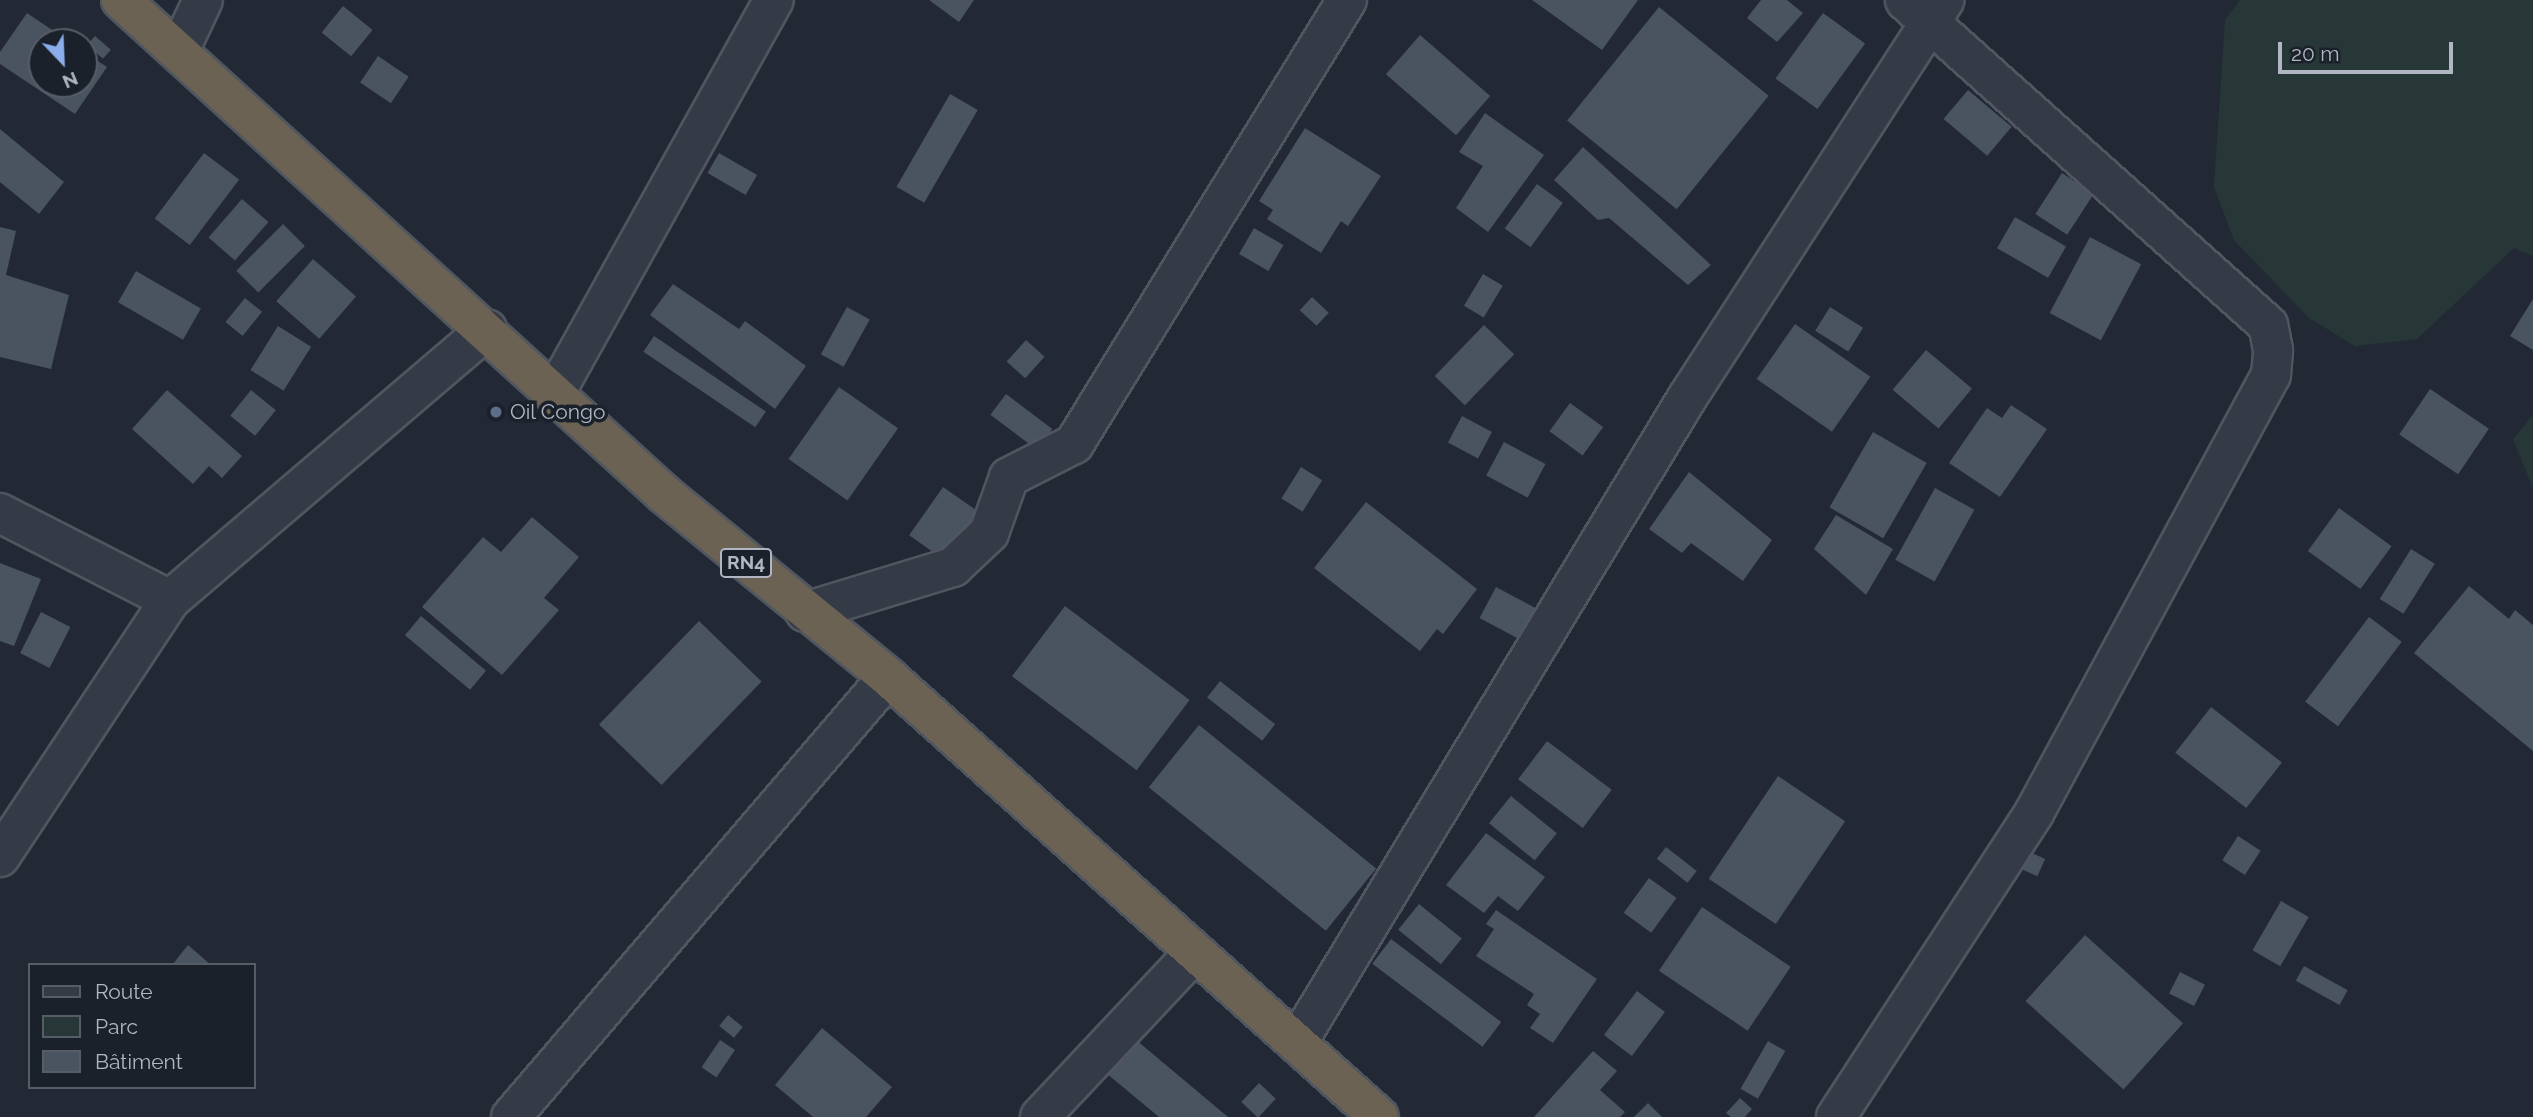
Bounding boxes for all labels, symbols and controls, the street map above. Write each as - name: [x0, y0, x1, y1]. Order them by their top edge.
- north arrow: [28, 28, 98, 98]
- scale bar: [2281, 28, 2456, 72]
- text: 20 m: [2291, 41, 2339, 66]
- text: N: [59, 68, 81, 93]
- place label: Oil Congo: [510, 399, 606, 425]
- marker: Oil Congo: [488, 404, 504, 420]
- road number: RN4: [720, 548, 772, 578]
- legend: [28, 963, 256, 1089]
- text: Route: [95, 979, 153, 1004]
- text: Parc: [95, 1014, 138, 1039]
- text: Bâtiment: [95, 1049, 183, 1074]

